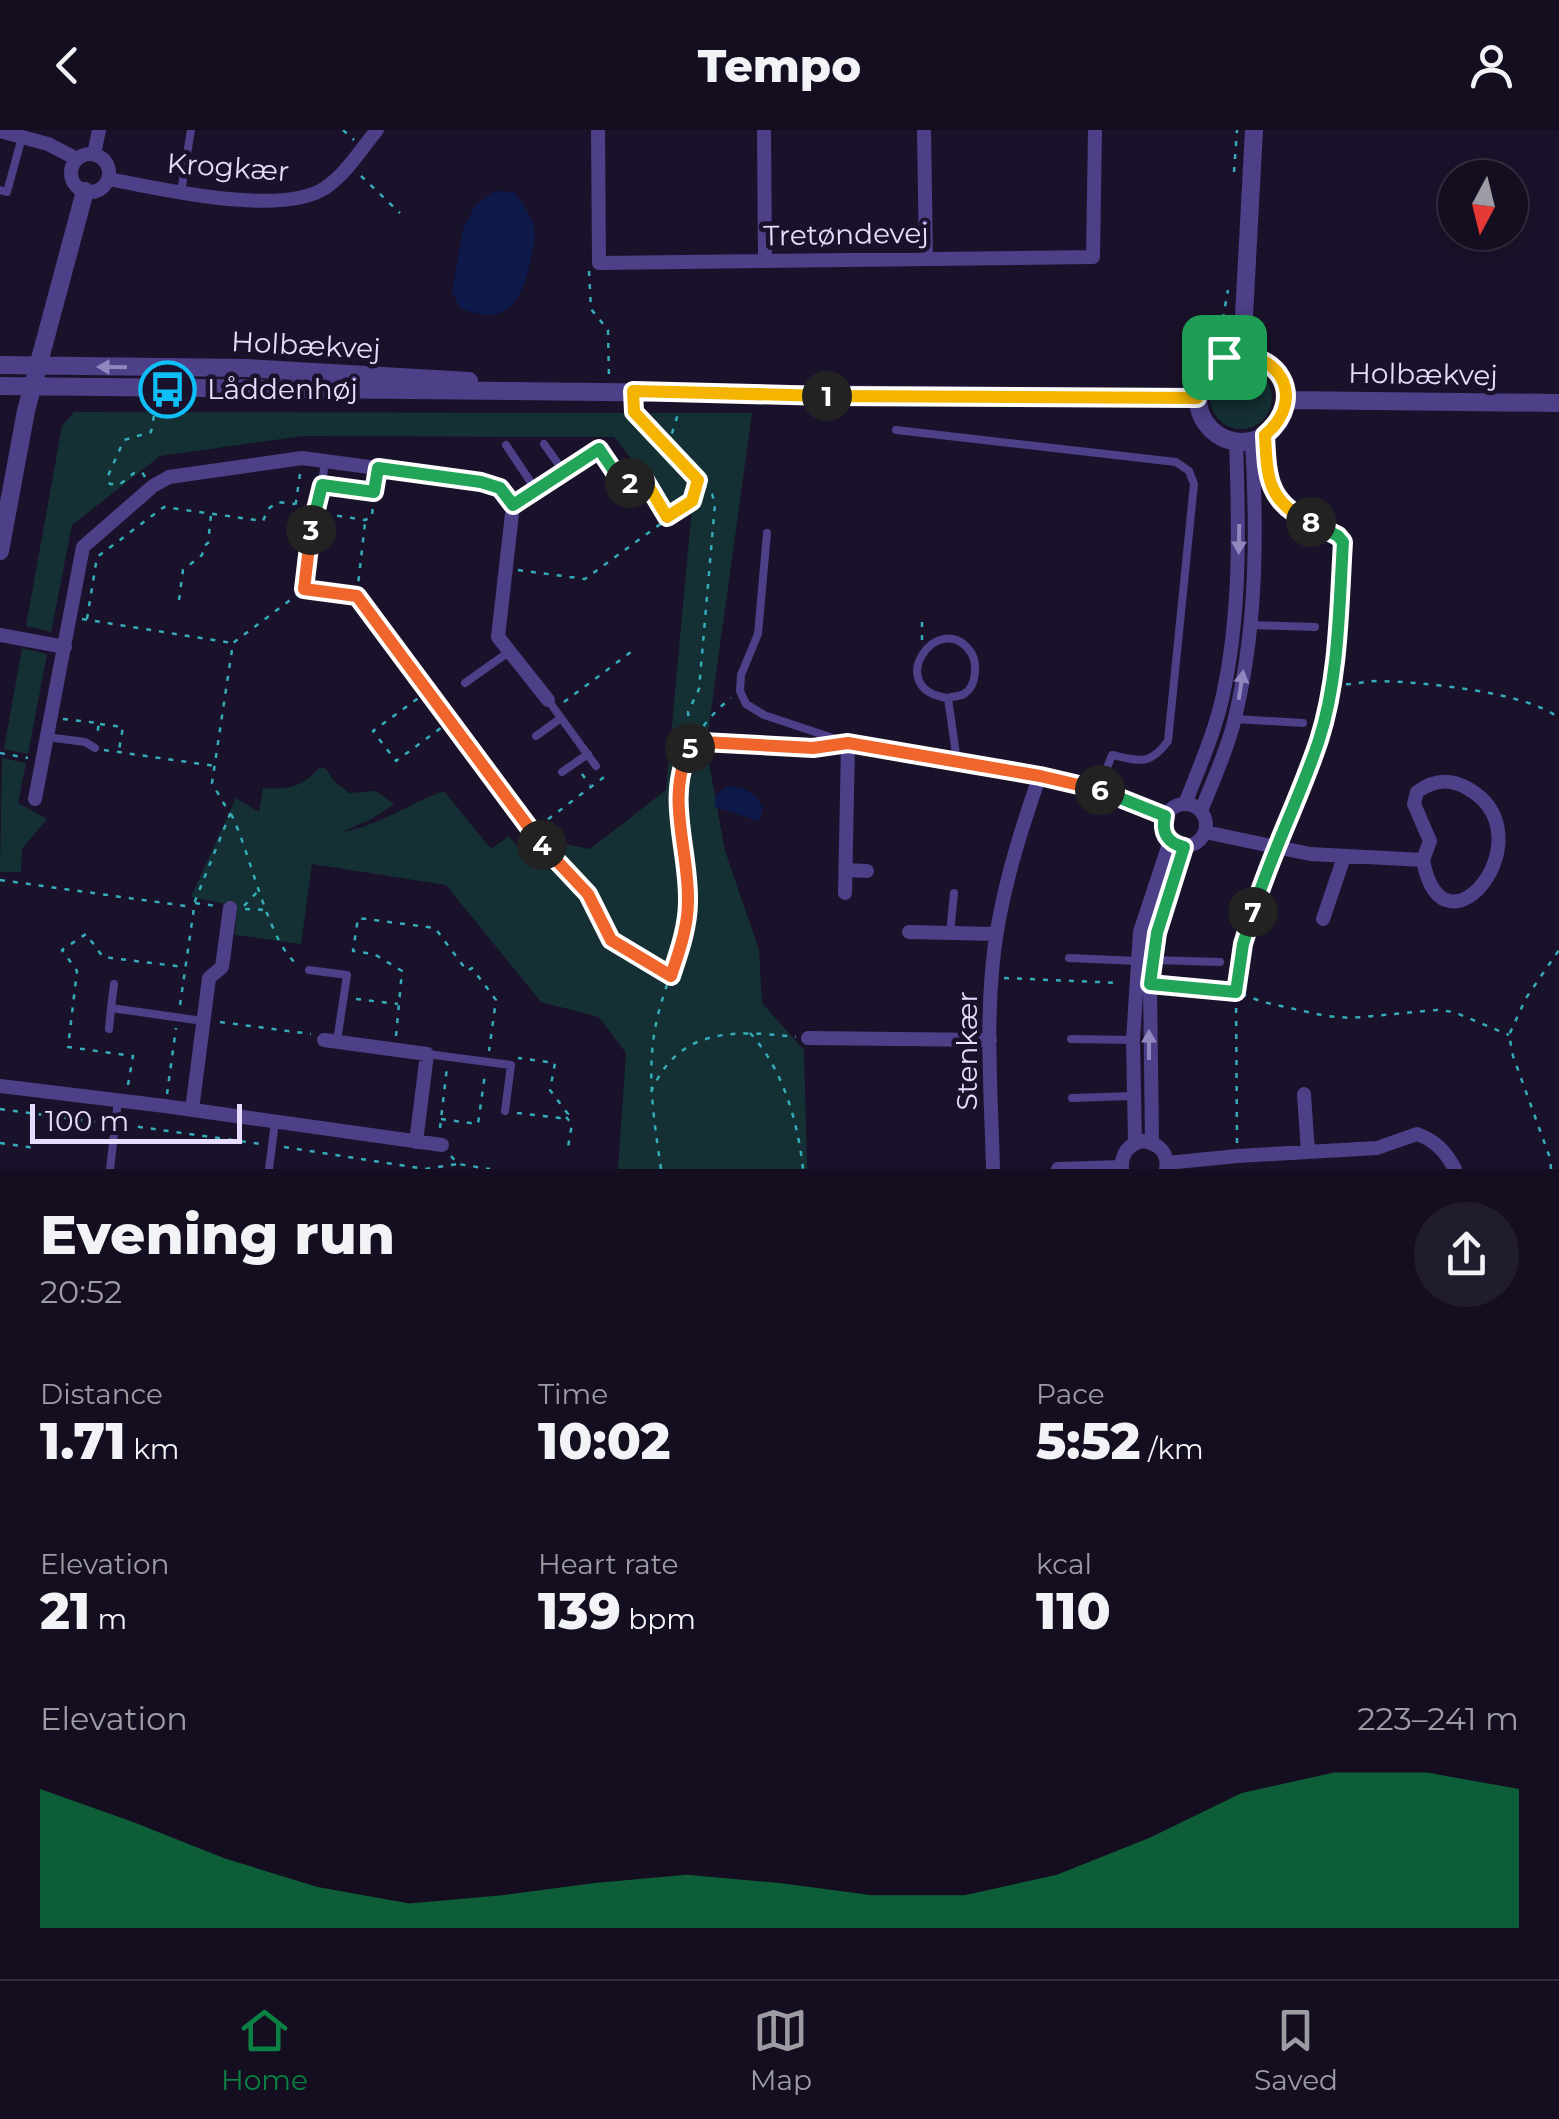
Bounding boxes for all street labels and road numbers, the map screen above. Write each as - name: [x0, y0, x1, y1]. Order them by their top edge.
- street label: Krogkær: [166, 146, 290, 188]
- street label: Tretøndevej: [763, 216, 929, 252]
- street label: Holbækvej: [230, 324, 382, 366]
- street label: Holbækvej: [1348, 356, 1498, 392]
- street label: Stenkær: [950, 991, 984, 1111]

